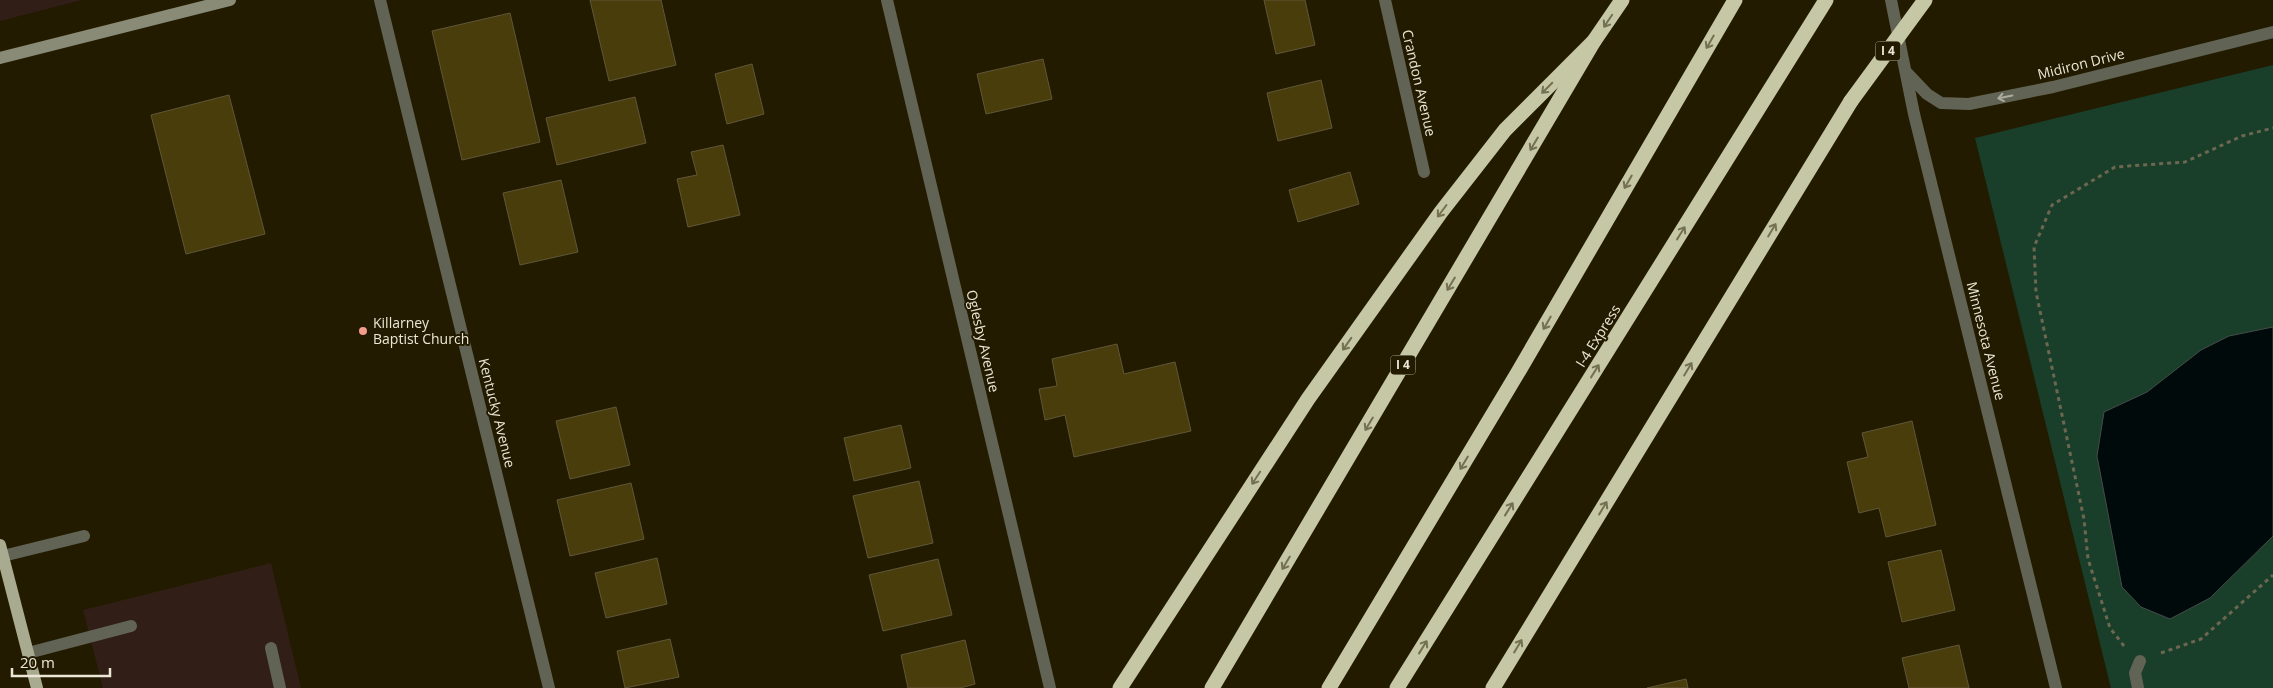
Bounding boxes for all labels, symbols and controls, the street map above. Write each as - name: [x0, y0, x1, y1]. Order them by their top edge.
- one-way arrow: [1603, 13, 1613, 27]
- street label: Crandon Avenue: [1398, 28, 1441, 138]
- one-way arrow: [1705, 35, 1715, 49]
- road number: I 4: [1876, 41, 1900, 60]
- street label: Midiron Drive: [2035, 44, 2126, 83]
- one-way arrow: [1541, 82, 1553, 94]
- one-way arrow: [1998, 93, 2014, 102]
- one-way arrow: [1528, 136, 1538, 150]
- one-way arrow: [1623, 175, 1633, 189]
- one-way arrow: [1436, 204, 1447, 217]
- one-way arrow: [1768, 224, 1778, 238]
- one-way arrow: [1675, 226, 1686, 240]
- one-way arrow: [1446, 276, 1456, 290]
- street label: Minnesota Avenue: [1963, 280, 2010, 402]
- street label: Oglesby Avenue: [962, 288, 1005, 394]
- street label: I-4 Express: [1571, 300, 1625, 371]
- place label: Killarney Baptist Church: [373, 313, 469, 348]
- one-way arrow: [1541, 315, 1551, 329]
- marker: Killarney Baptist Church: [357, 325, 369, 337]
- one-way arrow: [1342, 336, 1353, 350]
- street label: Kentucky Avenue: [475, 356, 520, 470]
- road number: I 4: [1390, 356, 1416, 374]
- one-way arrow: [1683, 362, 1693, 376]
- one-way arrow: [1590, 364, 1600, 378]
- one-way arrow: [1363, 416, 1373, 430]
- one-way arrow: [1458, 455, 1468, 469]
- one-way arrow: [1251, 471, 1261, 485]
- one-way arrow: [1598, 501, 1608, 515]
- one-way arrow: [1505, 503, 1515, 517]
- one-way arrow: [1280, 556, 1290, 570]
- one-way arrow: [1418, 640, 1428, 654]
- one-way arrow: [1514, 640, 1524, 654]
- scale bar: [12, 646, 110, 678]
- text: 20 m: [20, 652, 55, 672]

